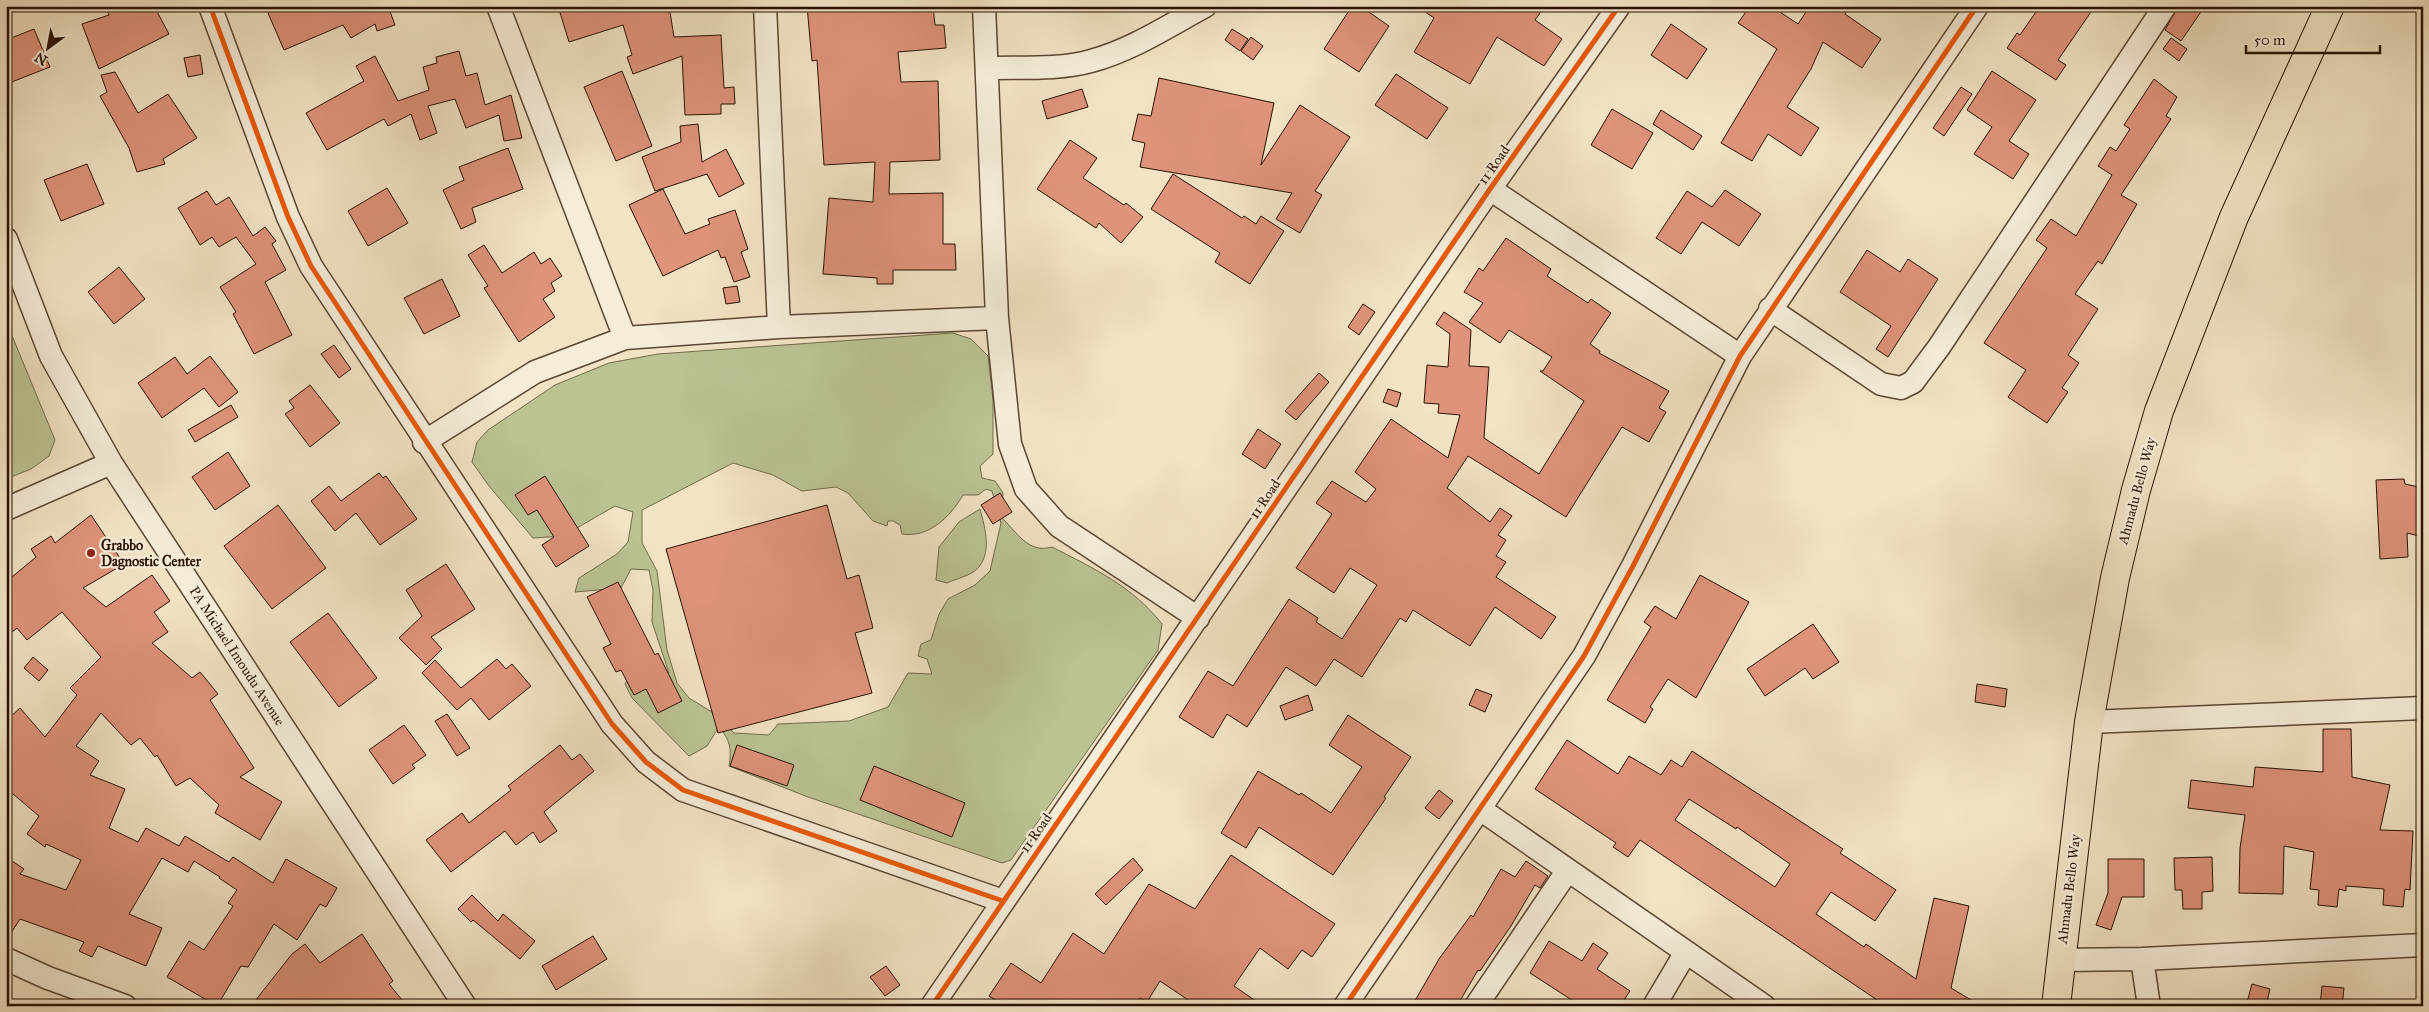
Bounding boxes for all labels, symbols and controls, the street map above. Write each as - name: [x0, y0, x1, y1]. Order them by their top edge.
- north arrow: [22, 22, 72, 72]
- scale bar: [2246, 22, 2380, 54]
- text: 50 m: [2254, 31, 2286, 49]
- text: N: [32, 48, 51, 69]
- street label: 11 Road: [1474, 142, 1514, 188]
- street label: Ahmadu Bello Way: [2114, 435, 2160, 547]
- street label: 11 Road: [1246, 476, 1284, 522]
- place label: Grabbo Dagnostic Center: [101, 537, 202, 571]
- marker: Grabbo Dagnostic Center: [85, 547, 97, 559]
- street label: PA Michael Imoudu Avenue: [186, 583, 288, 729]
- street label: 11 Road: [1016, 810, 1056, 856]
- street label: Ahmadu Bello Way: [2054, 833, 2084, 946]

